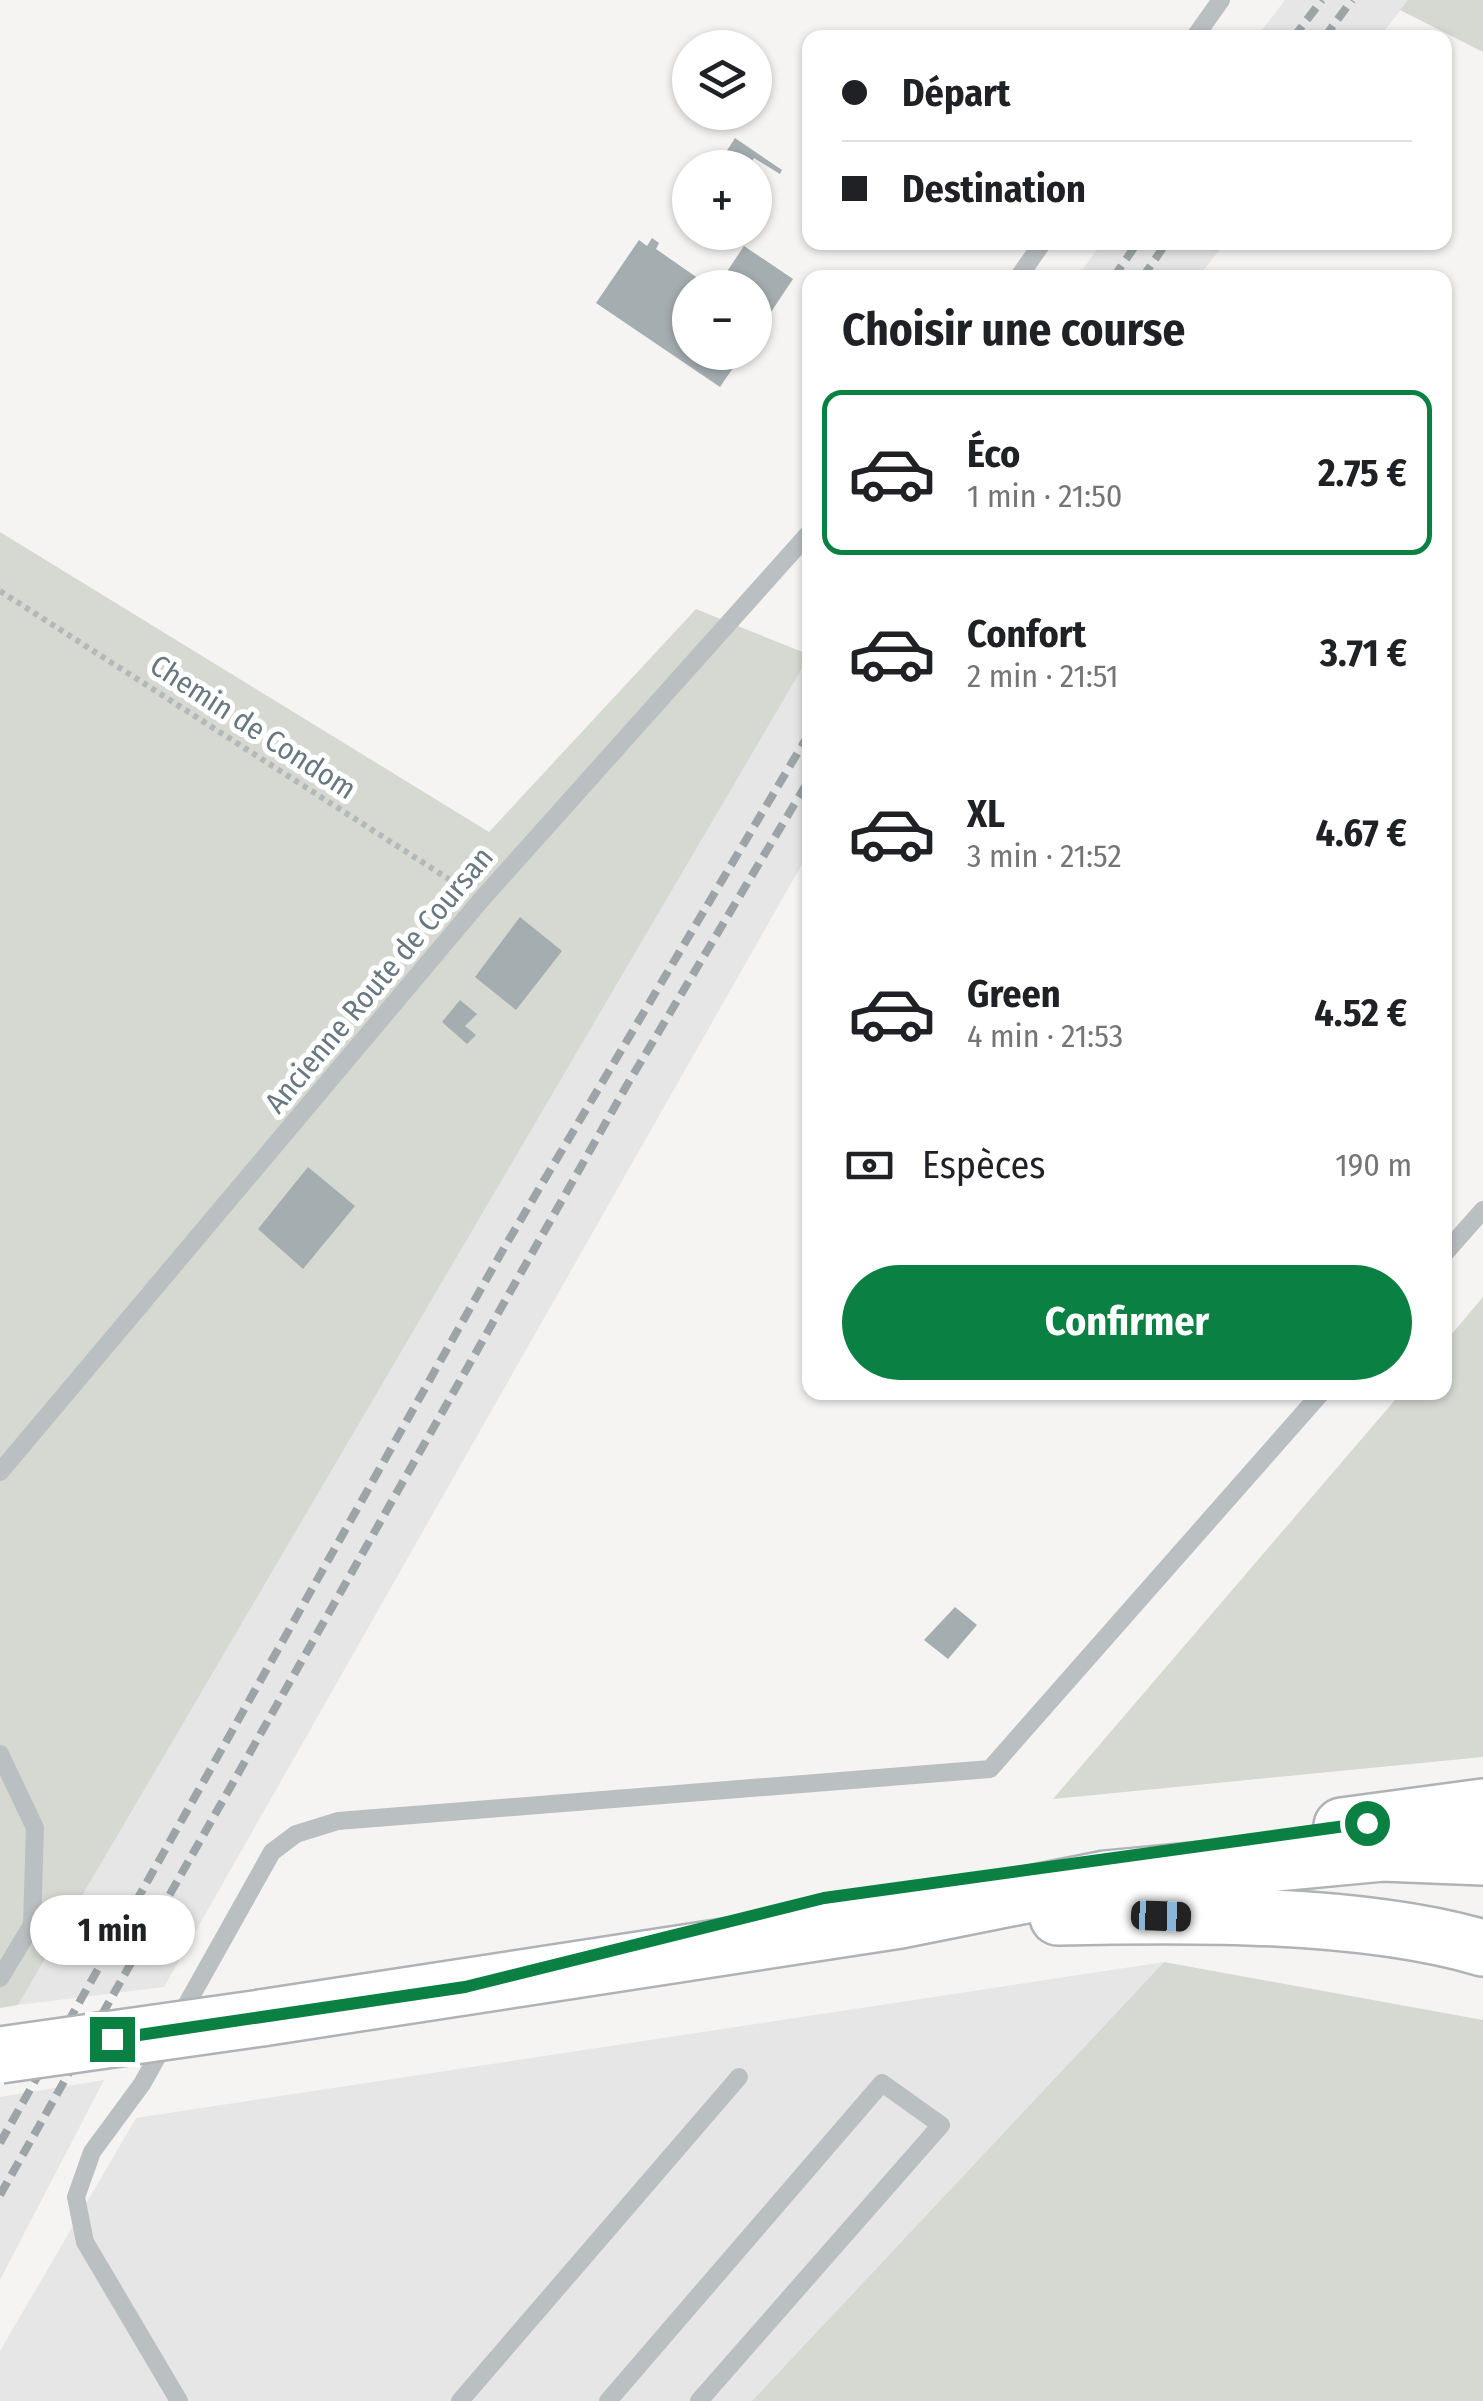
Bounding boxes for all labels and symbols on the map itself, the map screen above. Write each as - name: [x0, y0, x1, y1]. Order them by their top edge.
- street label: Chemin de Condom: [143, 647, 363, 807]
- street label: Ancienne Route de Coursan: [257, 840, 501, 1120]
- route start: [1345, 1801, 1390, 1846]
- callout: 1 min: [29, 1894, 194, 1964]
- car: [1130, 1900, 1192, 1932]
- route end: [90, 2017, 135, 2062]

